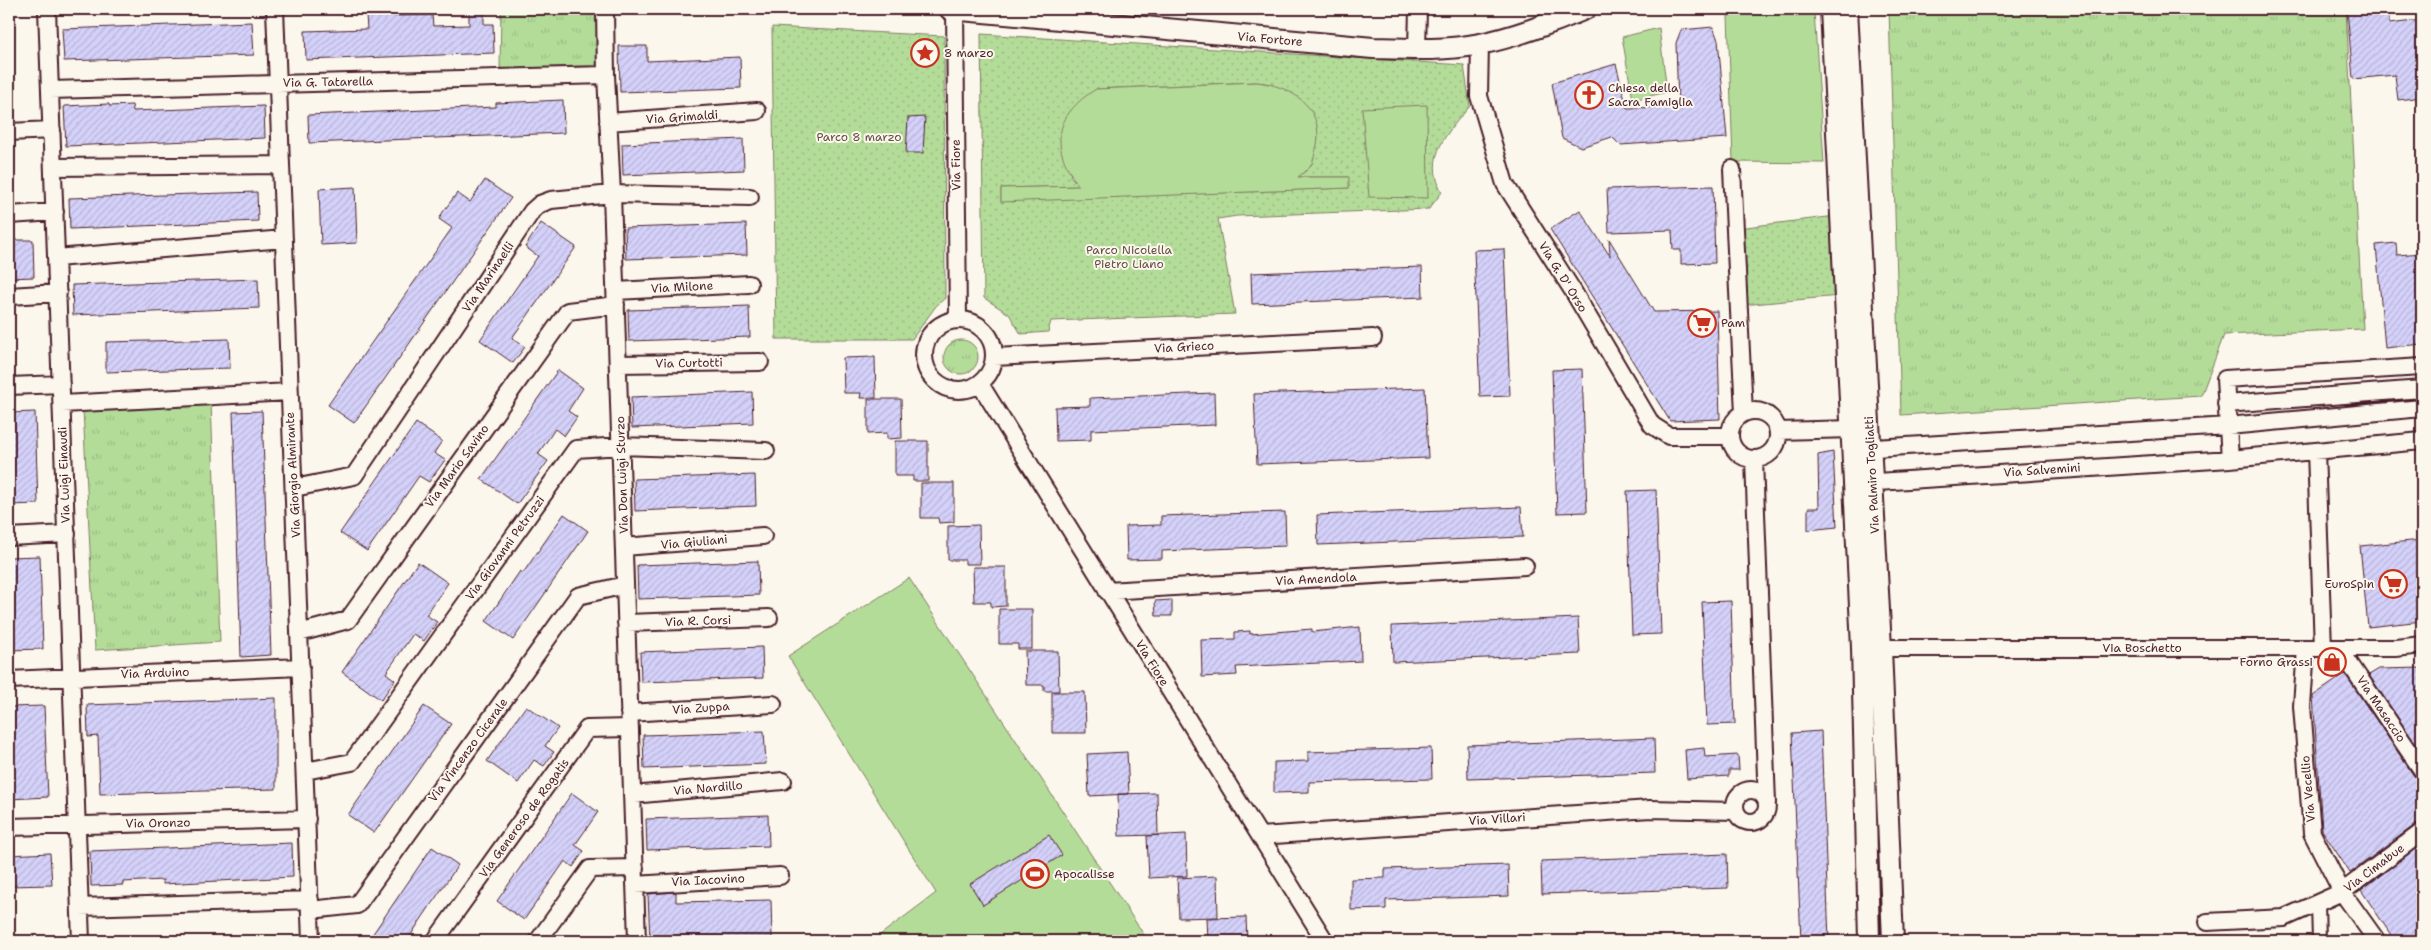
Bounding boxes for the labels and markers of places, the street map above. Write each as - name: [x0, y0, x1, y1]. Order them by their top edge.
- place icon: 8 marzo: [910, 38, 940, 68]
- place label: 8 marzo: [944, 45, 993, 61]
- church icon: Chiesa della Sacra Famiglia: [1574, 80, 1604, 110]
- place label: Chiesa della Sacra Famiglia: [1608, 80, 1693, 110]
- supermarket icon: Pam: [1687, 308, 1717, 338]
- place label: Pam: [1721, 315, 1745, 331]
- supermarket icon: EuroSpin: [2378, 569, 2408, 599]
- place label: EuroSpin: [2324, 576, 2374, 592]
- shop icon: Forno Grassi: [2317, 647, 2347, 677]
- place label: Forno Grassi: [2240, 654, 2313, 670]
- sports icon: Apocalisse: [1020, 859, 1050, 889]
- place label: Apocalisse: [1054, 866, 1115, 882]

